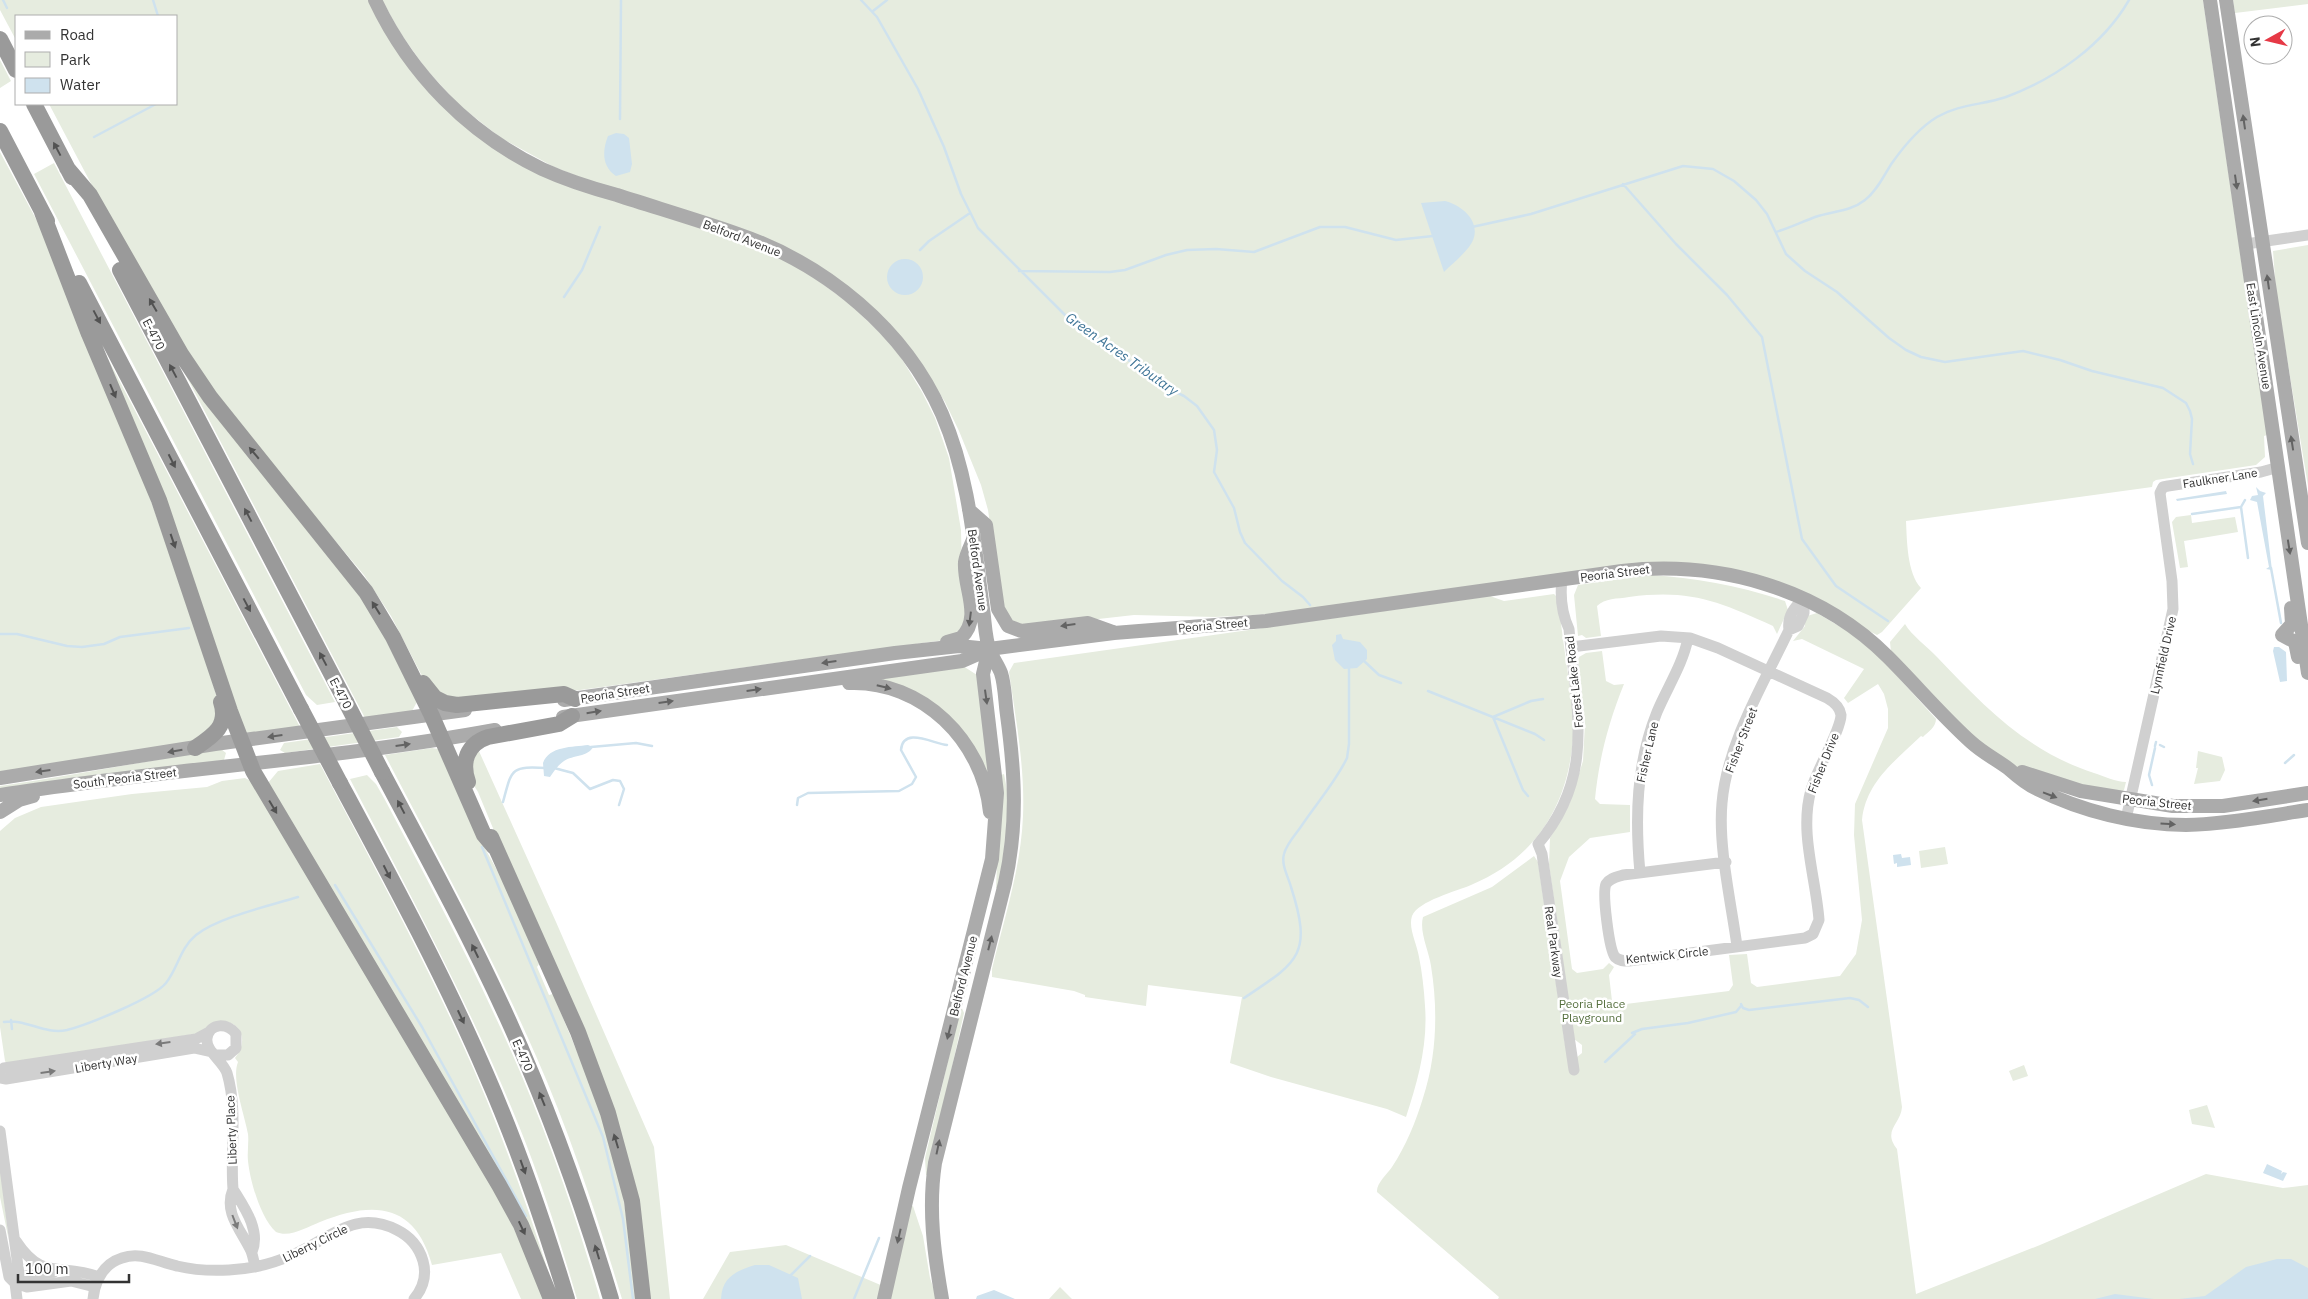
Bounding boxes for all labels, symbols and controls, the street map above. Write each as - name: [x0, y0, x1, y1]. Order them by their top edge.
- legend: [15, 15, 178, 105]
- north arrow: [2243, 15, 2293, 65]
- text: Road: [60, 25, 95, 44]
- text: N: [2246, 36, 2265, 48]
- text: Park: [60, 50, 90, 69]
- text: Water: [60, 75, 101, 94]
- one-way arrow: [2240, 113, 2248, 129]
- one-way arrow: [53, 142, 62, 156]
- one-way arrow: [2233, 175, 2241, 191]
- street label: Belford Avenue: [701, 216, 784, 260]
- one-way arrow: [2263, 274, 2271, 290]
- street label: East Lincoln Avenue: [2243, 282, 2275, 391]
- one-way arrow: [148, 299, 157, 312]
- water label: Green Acres Tributary: [1062, 308, 1183, 400]
- one-way arrow: [93, 310, 101, 324]
- street label: E-470: [140, 316, 168, 352]
- one-way arrow: [169, 363, 177, 378]
- one-way arrow: [109, 384, 117, 399]
- one-way arrow: [2288, 435, 2296, 451]
- one-way arrow: [249, 447, 260, 460]
- one-way arrow: [168, 454, 176, 468]
- street label: Faulkner Lane: [2182, 465, 2259, 491]
- one-way arrow: [244, 507, 252, 522]
- street label: Belford Avenue: [965, 528, 991, 612]
- one-way arrow: [170, 534, 177, 549]
- one-way arrow: [2286, 540, 2294, 556]
- street label: Peoria Street: [1579, 561, 1651, 585]
- one-way arrow: [243, 598, 251, 612]
- one-way arrow: [372, 602, 381, 615]
- one-way arrow: [966, 612, 974, 628]
- street label: Peoria Street: [1178, 614, 1248, 636]
- street label: Lynnfield Drive: [2147, 614, 2179, 695]
- one-way arrow: [1059, 621, 1075, 629]
- street label: Forest Lake Road: [1562, 635, 1586, 729]
- one-way arrow: [319, 652, 327, 666]
- one-way arrow: [821, 658, 837, 666]
- street label: E-470: [327, 675, 355, 711]
- street label: Peoria Street: [579, 680, 651, 706]
- one-way arrow: [876, 683, 891, 691]
- one-way arrow: [746, 685, 762, 693]
- one-way arrow: [982, 689, 990, 705]
- one-way arrow: [659, 698, 675, 706]
- street label: Fisher Street: [1722, 705, 1760, 775]
- one-way arrow: [586, 708, 602, 716]
- street label: Fisher Lane: [1633, 720, 1661, 784]
- street label: Fisher Drive: [1804, 730, 1842, 796]
- one-way arrow: [267, 732, 283, 740]
- one-way arrow: [395, 741, 411, 749]
- one-way arrow: [167, 748, 183, 756]
- street label: South Peoria Street: [72, 764, 178, 792]
- one-way arrow: [35, 768, 51, 776]
- one-way arrow: [2043, 791, 2057, 799]
- street label: Peoria Street: [2121, 791, 2193, 813]
- one-way arrow: [2251, 797, 2267, 805]
- one-way arrow: [269, 800, 278, 813]
- one-way arrow: [397, 800, 405, 814]
- one-way arrow: [2161, 820, 2177, 828]
- one-way arrow: [383, 865, 391, 880]
- street label: Real Parkway: [1542, 905, 1566, 979]
- street label: Belford Avenue: [946, 934, 980, 1018]
- one-way arrow: [986, 935, 994, 951]
- street label: Kentwick Circle: [1625, 943, 1709, 967]
- one-way arrow: [471, 944, 479, 958]
- park label: Peoria Place Playground: [1559, 996, 1626, 1025]
- one-way arrow: [457, 1010, 465, 1024]
- one-way arrow: [945, 1025, 953, 1040]
- street label: E-470: [509, 1037, 537, 1073]
- one-way arrow: [154, 1040, 170, 1048]
- street label: Liberty Way: [74, 1050, 138, 1076]
- one-way arrow: [40, 1068, 56, 1076]
- one-way arrow: [538, 1091, 546, 1106]
- street label: Liberty Place: [222, 1095, 240, 1165]
- one-way arrow: [612, 1133, 620, 1148]
- one-way arrow: [934, 1139, 942, 1154]
- one-way arrow: [519, 1160, 527, 1175]
- one-way arrow: [231, 1215, 239, 1230]
- street label: Liberty Circle: [280, 1221, 350, 1265]
- one-way arrow: [518, 1221, 526, 1235]
- one-way arrow: [894, 1229, 902, 1245]
- one-way arrow: [592, 1245, 600, 1260]
- scale bar: [18, 1252, 129, 1284]
- text: 100 m: [25, 1259, 69, 1278]

